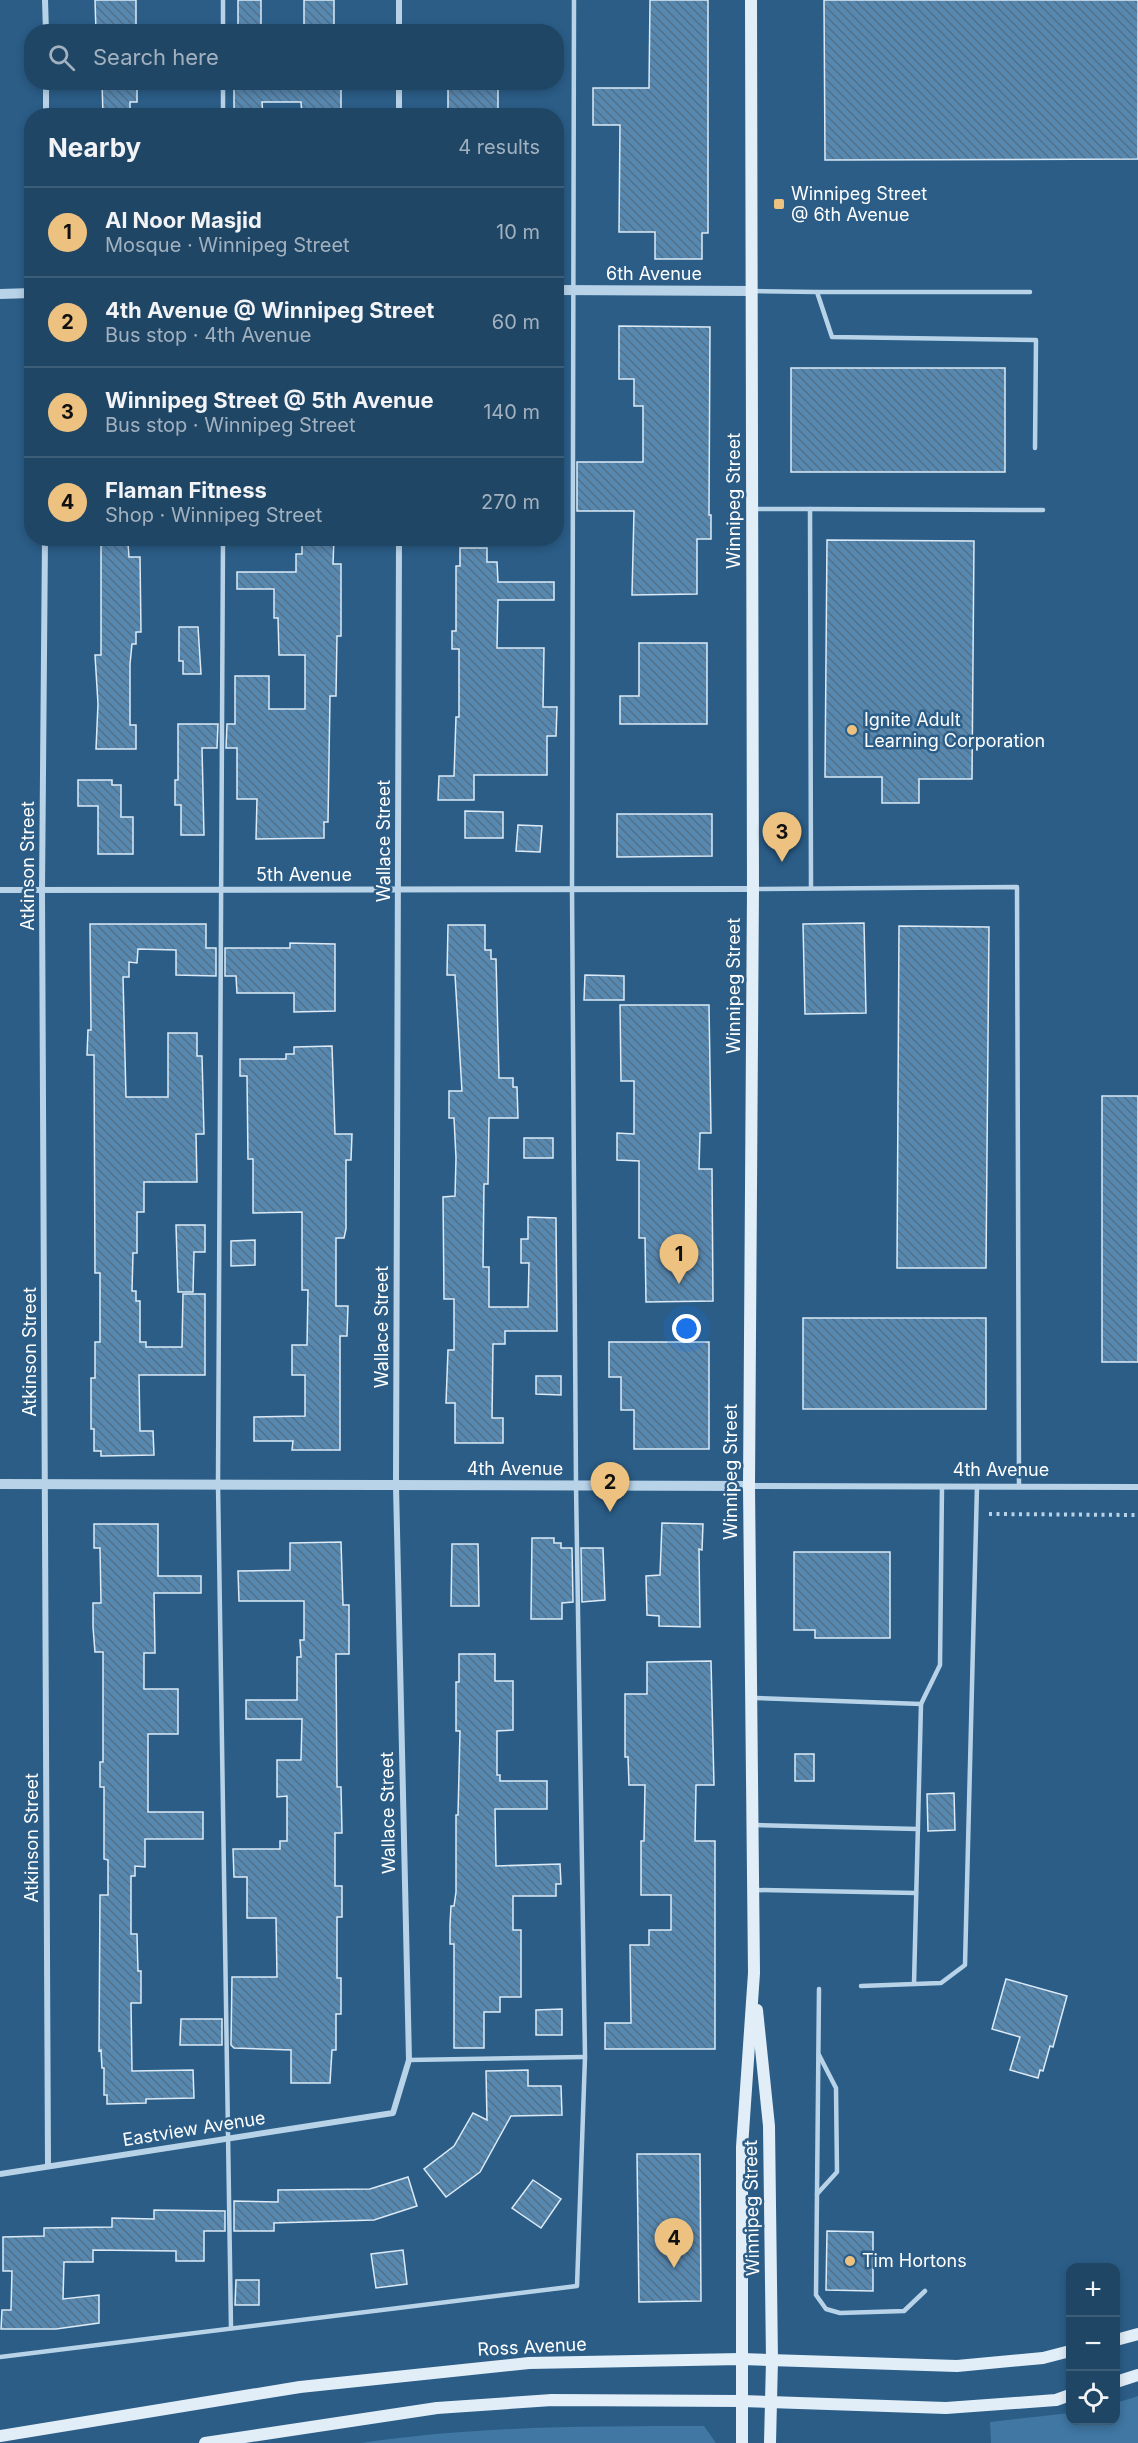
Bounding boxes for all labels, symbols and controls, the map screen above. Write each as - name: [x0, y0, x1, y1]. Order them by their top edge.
- search box: [24, 24, 564, 90]
- icon: search: [45, 41, 78, 74]
- text: Search here: [93, 44, 219, 70]
- text: Nearby: [48, 132, 141, 163]
- text: 4 results: [458, 135, 540, 159]
- place label: Winnipeg Street @ 6th Avenue: [791, 183, 927, 225]
- marker: Winnipeg Street @ 6th Avenue: [772, 197, 786, 211]
- text: Al Noor Masjid: [105, 207, 262, 233]
- text: 1: [63, 220, 72, 244]
- text: 10 m: [496, 220, 540, 244]
- text: Mosque · Winnipeg Street: [105, 233, 350, 257]
- street label: 6th Avenue: [606, 263, 702, 284]
- text: 4th Avenue @ Winnipeg Street: [105, 297, 434, 323]
- text: 2: [61, 310, 74, 334]
- text: 60 m: [492, 310, 540, 334]
- text: Bus stop · 4th Avenue: [105, 323, 311, 347]
- text: Winnipeg Street @ 5th Avenue: [105, 387, 434, 413]
- text: 3: [61, 400, 74, 424]
- text: 140 m: [483, 400, 540, 424]
- text: Bus stop · Winnipeg Street: [105, 413, 356, 437]
- street label: Winnipeg Street: [723, 433, 744, 569]
- text: Flaman Fitness: [105, 477, 267, 503]
- text: 4: [61, 490, 74, 514]
- text: 270 m: [481, 490, 540, 514]
- text: Shop · Winnipeg Street: [105, 503, 322, 527]
- place label: Ignite Adult Learning Corporation: [864, 709, 1045, 751]
- marker: Ignite Adult Learning Corporation: [845, 723, 859, 737]
- street label: Wallace Street: [373, 780, 394, 902]
- street label: Atkinson Street: [17, 801, 38, 931]
- pin: 3: [762, 812, 802, 862]
- street label: 5th Avenue: [256, 864, 352, 885]
- street label: Winnipeg Street: [723, 918, 744, 1054]
- pin: 1: [660, 1234, 698, 1284]
- street label: Wallace Street: [371, 1266, 392, 1388]
- street label: Atkinson Street: [19, 1287, 40, 1417]
- your location: [672, 1314, 701, 1343]
- street label: Winnipeg Street: [720, 1404, 741, 1540]
- street label: 4th Avenue: [467, 1458, 563, 1479]
- street label: 4th Avenue: [953, 1459, 1049, 1480]
- pin: 2: [590, 1462, 630, 1512]
- street label: Wallace Street: [376, 1752, 399, 1874]
- street label: Atkinson Street: [21, 1773, 42, 1903]
- street label: Eastview Avenue: [121, 2107, 267, 2150]
- street label: Winnipeg Street: [740, 2140, 763, 2276]
- pin: 4: [654, 2218, 694, 2268]
- place label: Tim Hortons: [862, 2250, 967, 2271]
- marker: Tim Hortons: [843, 2254, 857, 2268]
- map controls: [1066, 2263, 1120, 2425]
- button: +: [1066, 2263, 1120, 2317]
- button: −: [1066, 2317, 1120, 2371]
- street label: Ross Avenue: [477, 2333, 587, 2360]
- button: locate: [1066, 2371, 1120, 2425]

